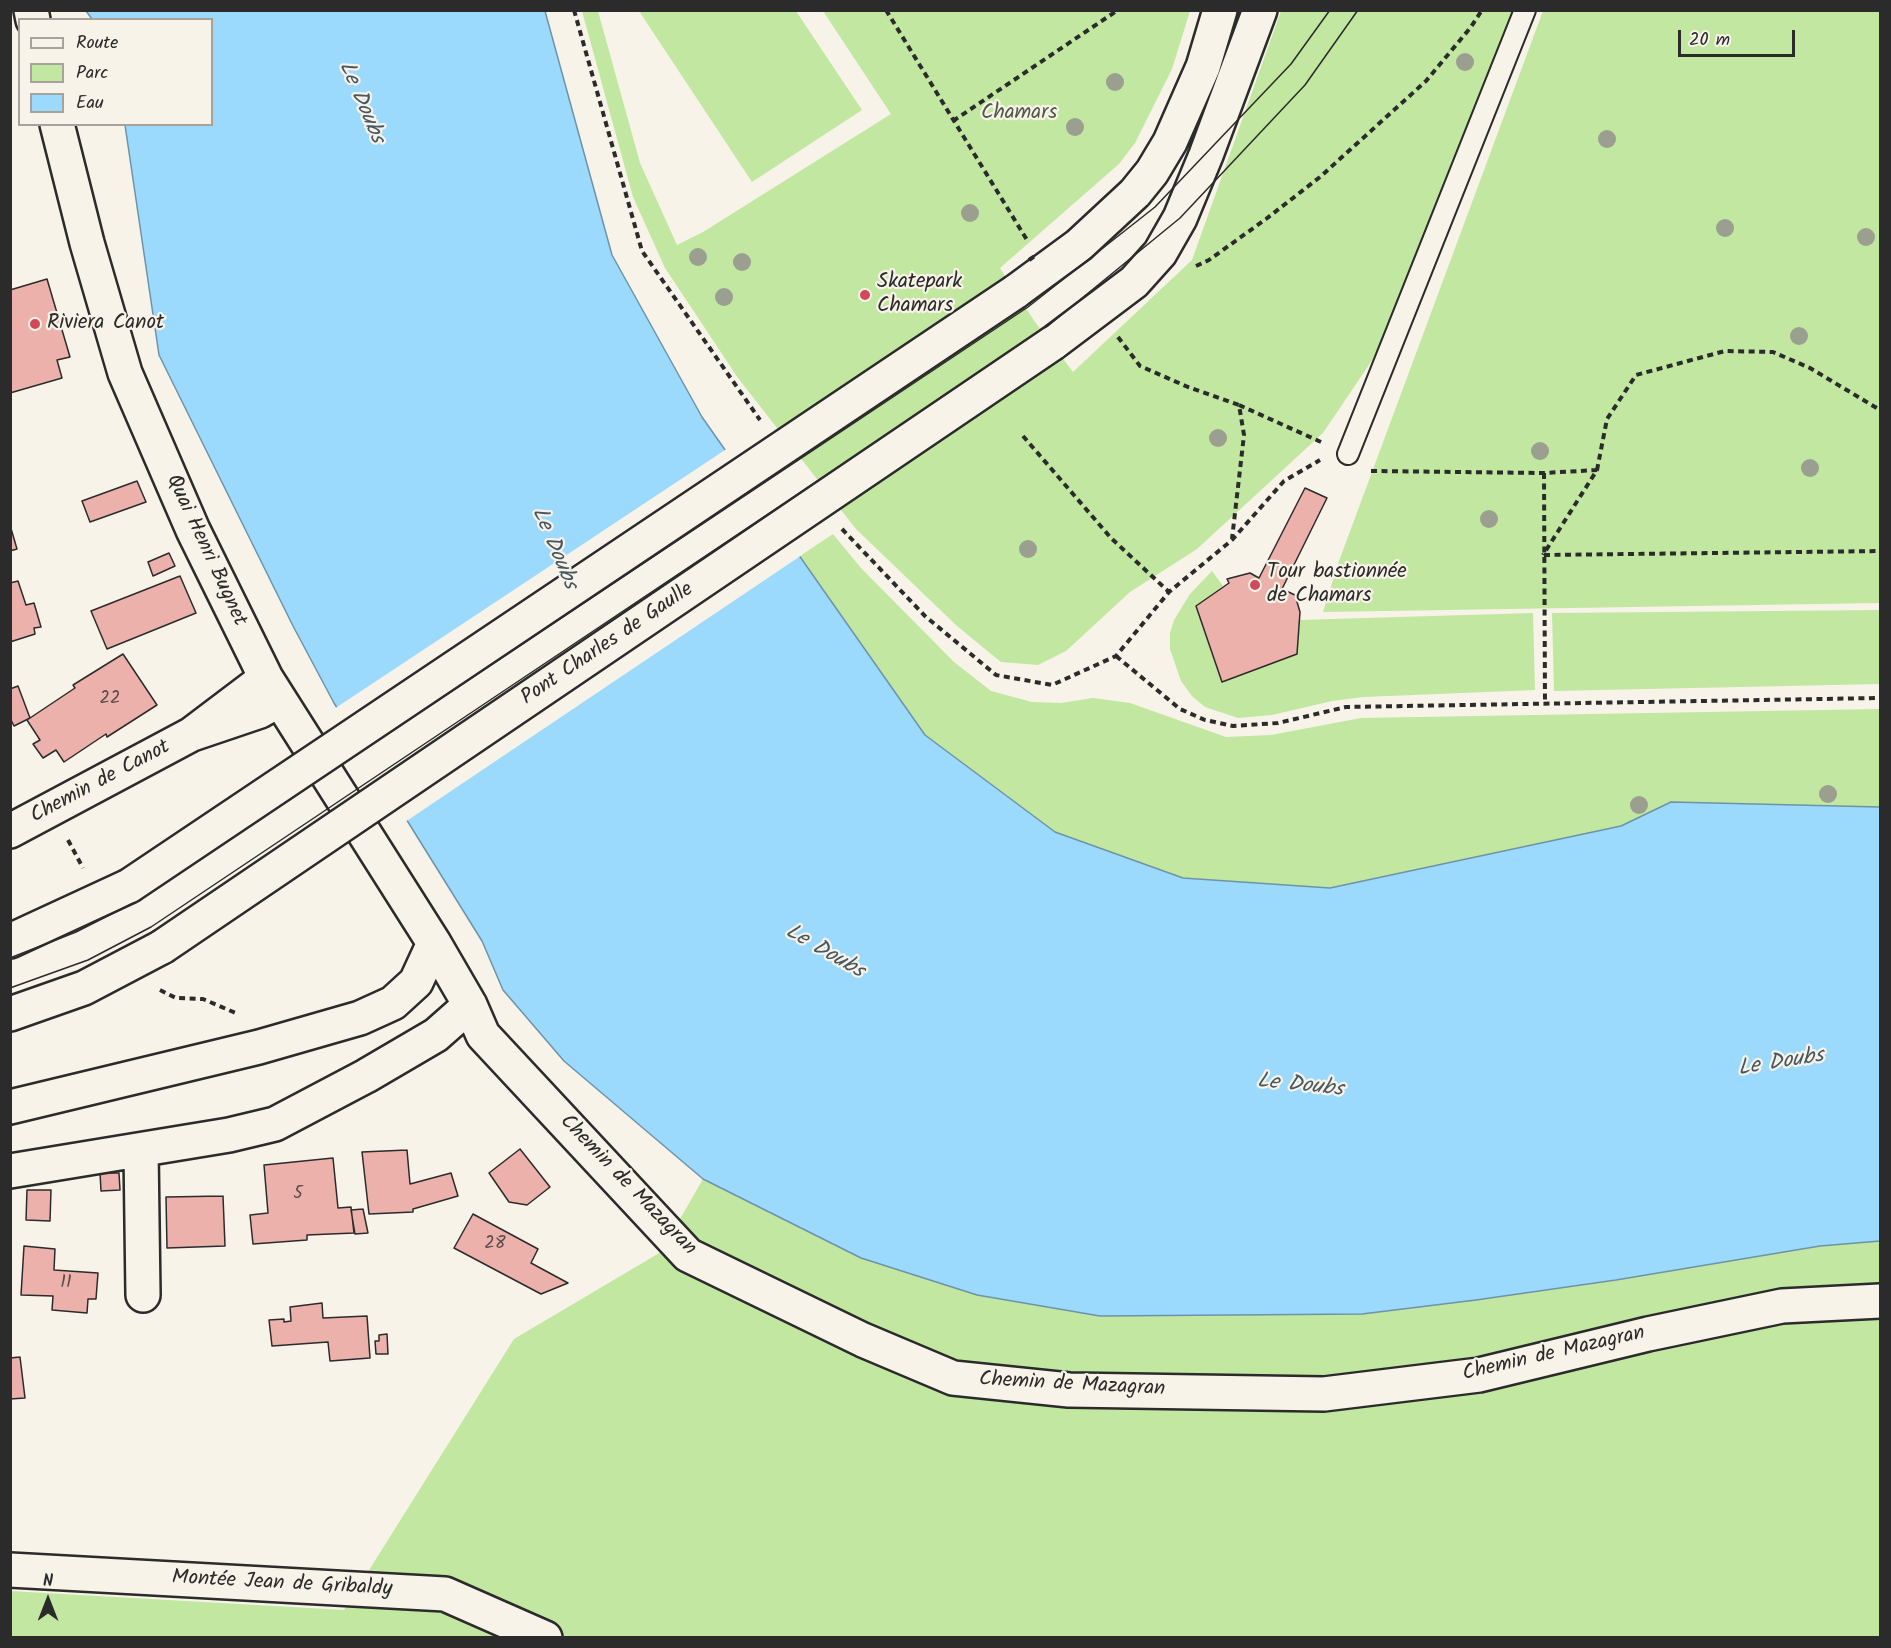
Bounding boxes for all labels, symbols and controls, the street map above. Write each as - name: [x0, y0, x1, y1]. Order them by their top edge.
- legend: [18, 18, 213, 126]
- scale bar: [1681, 18, 1798, 56]
- text: 20 m: [1689, 26, 1730, 55]
- text: Route: [76, 29, 118, 58]
- water label: Le Doubs: [331, 58, 389, 148]
- text: Parc: [76, 59, 108, 88]
- text: Eau: [76, 89, 104, 118]
- park label: Chamars: [981, 101, 1057, 127]
- place label: Skatepark Chamars: [877, 270, 962, 320]
- marker: Skatepark Chamars: [858, 288, 872, 302]
- place label: Riviera Canot: [47, 311, 164, 337]
- marker: Riviera Canot: [28, 317, 42, 331]
- street label: Quai Henri Bugnet: [159, 471, 251, 631]
- water label: Le Doubs: [524, 504, 582, 594]
- place label: Tour bastionnée de Chamars: [1267, 560, 1407, 610]
- street label: Pont Charles de Gaulle: [517, 578, 699, 712]
- marker: Tour bastionnée de Chamars: [1248, 578, 1262, 592]
- house number: 22: [100, 689, 120, 711]
- street label: Chemin de Canot: [27, 736, 175, 830]
- water label: Le Doubs: [780, 920, 868, 986]
- water label: Le Doubs: [1736, 1044, 1826, 1084]
- water label: Le Doubs: [1256, 1069, 1344, 1105]
- street label: Chemin de Mazagran: [553, 1110, 701, 1262]
- house number: 5: [293, 1184, 303, 1206]
- house number: 28: [484, 1234, 506, 1256]
- house number: 11: [60, 1273, 72, 1295]
- street label: Chemin de Mazagran: [1460, 1322, 1648, 1388]
- street label: Chemin de Mazagran: [978, 1369, 1166, 1403]
- street label: Montée Jean de Gribaldy: [171, 1567, 393, 1603]
- text: N: [43, 1569, 53, 1594]
- north arrow: [18, 1570, 78, 1630]

